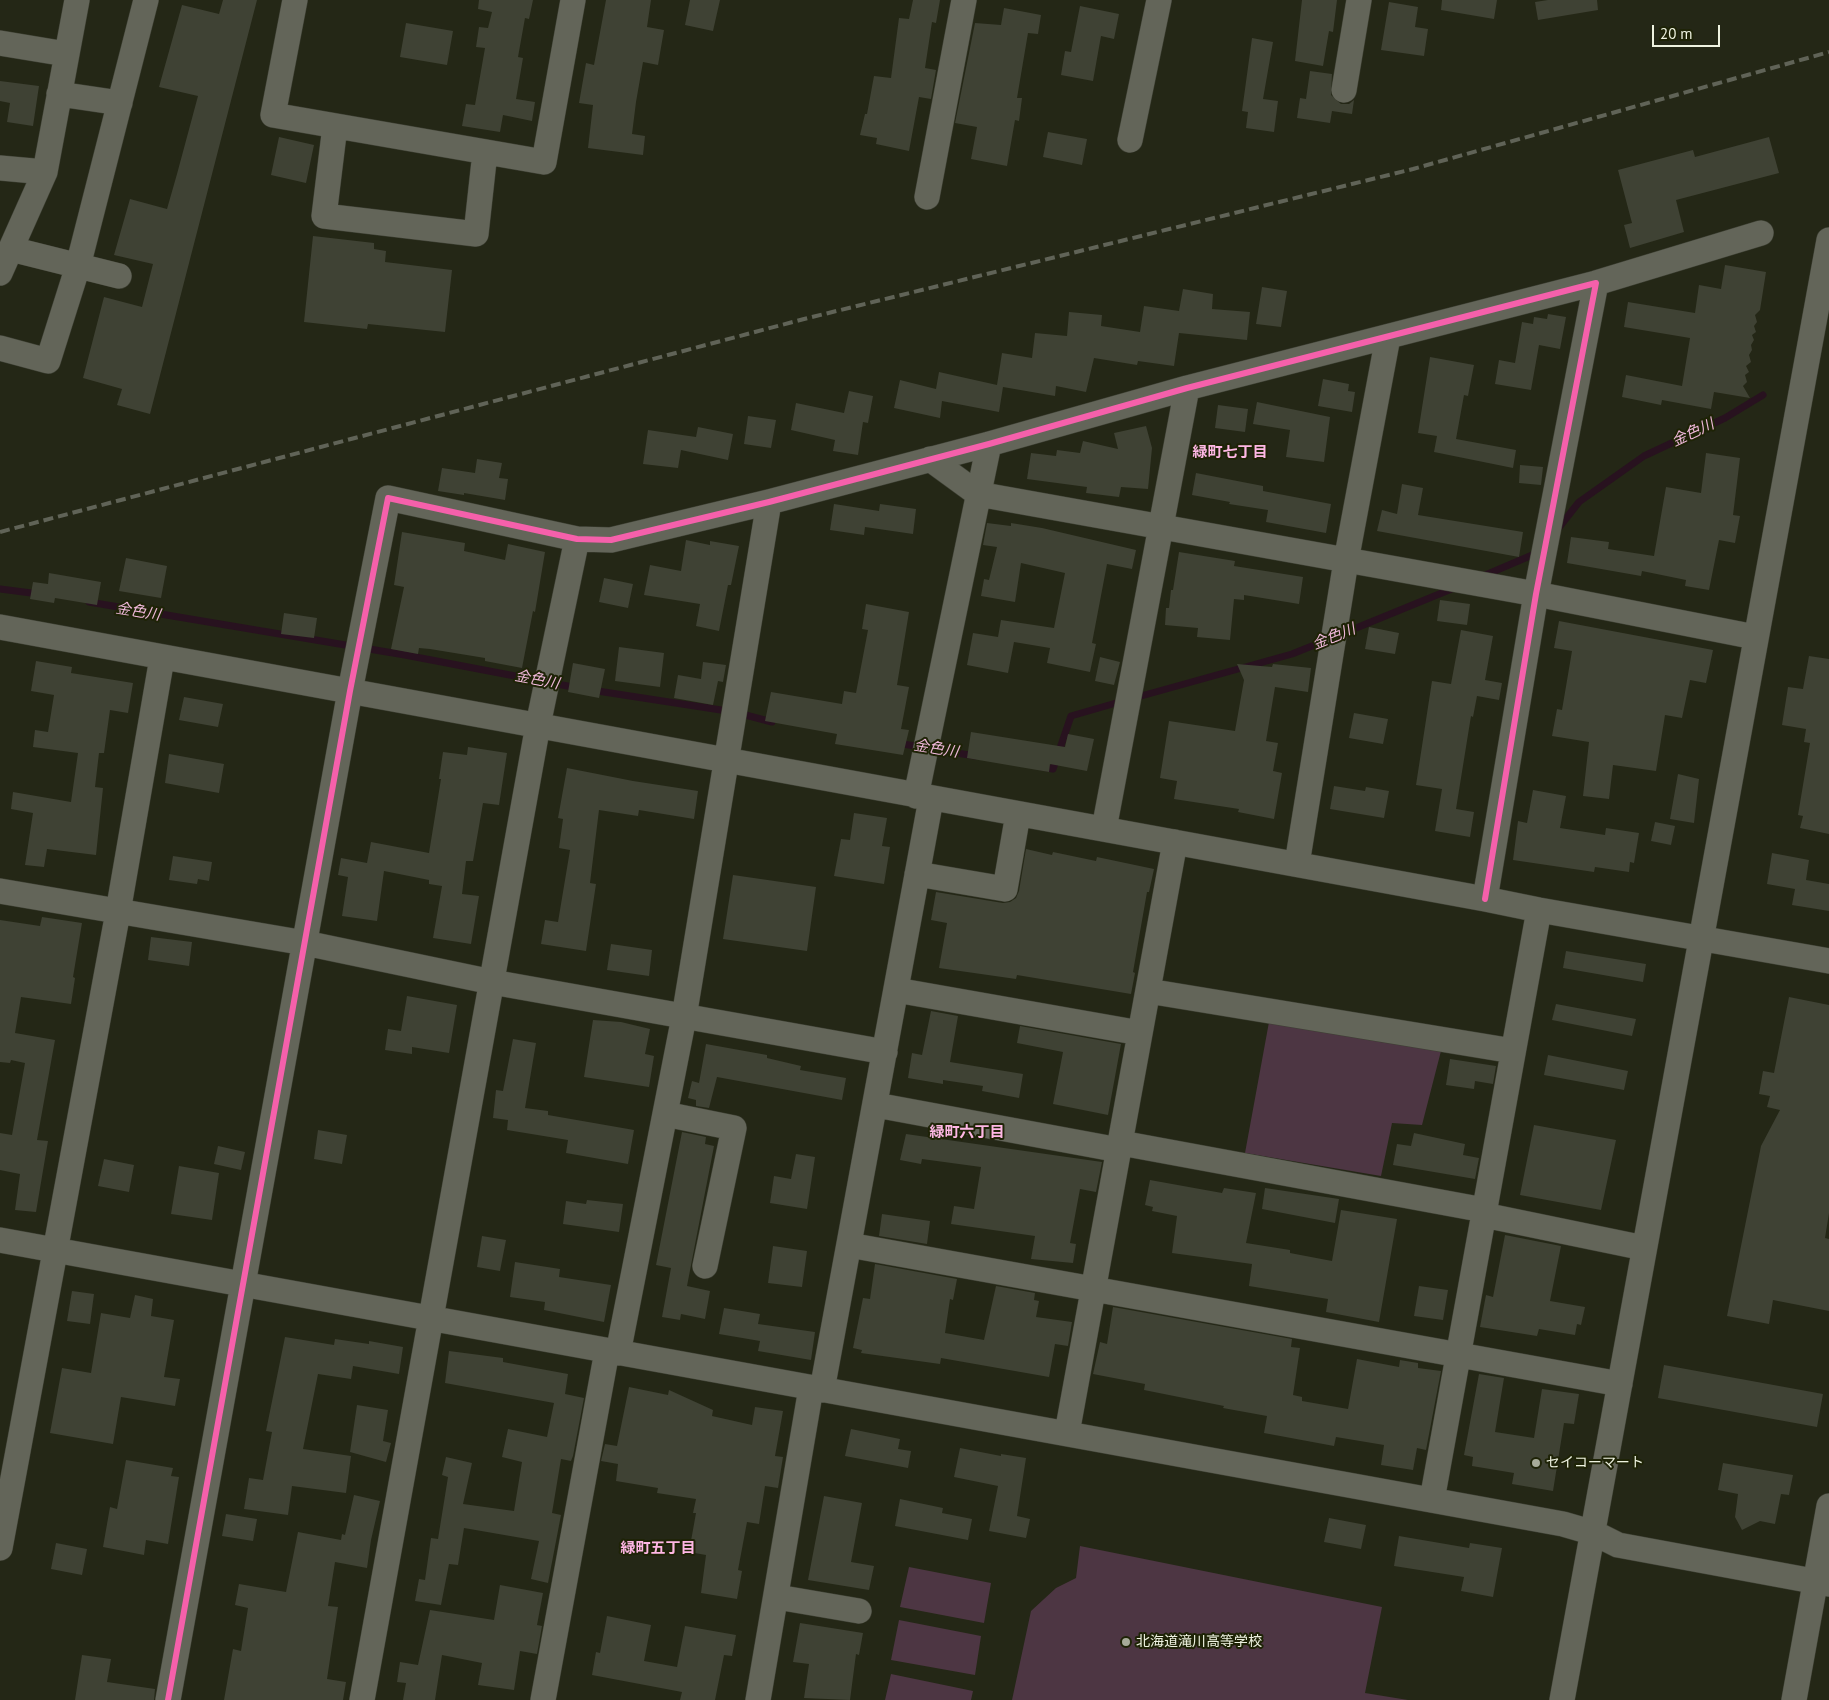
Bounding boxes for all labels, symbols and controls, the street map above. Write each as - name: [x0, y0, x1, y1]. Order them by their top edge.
- scale bar: [1654, 15, 1722, 47]
- text: 20 m: [1660, 24, 1693, 43]
- water label: 金色川: [1669, 415, 1717, 451]
- district label: 緑町七丁目: [1193, 444, 1267, 462]
- water label: 金色川: [114, 600, 162, 624]
- water label: 金色川: [1310, 620, 1358, 654]
- water label: 金色川: [513, 667, 561, 693]
- water label: 金色川: [912, 737, 960, 761]
- district label: 緑町六丁目: [930, 1124, 1004, 1142]
- place label: セイコーマート: [1546, 1455, 1644, 1471]
- marker: セイコーマート: [1530, 1457, 1542, 1469]
- district label: 緑町五丁目: [621, 1540, 695, 1558]
- place label: 北海道滝川高等学校: [1136, 1634, 1262, 1650]
- marker: 北海道滝川高等学校: [1120, 1636, 1132, 1648]

